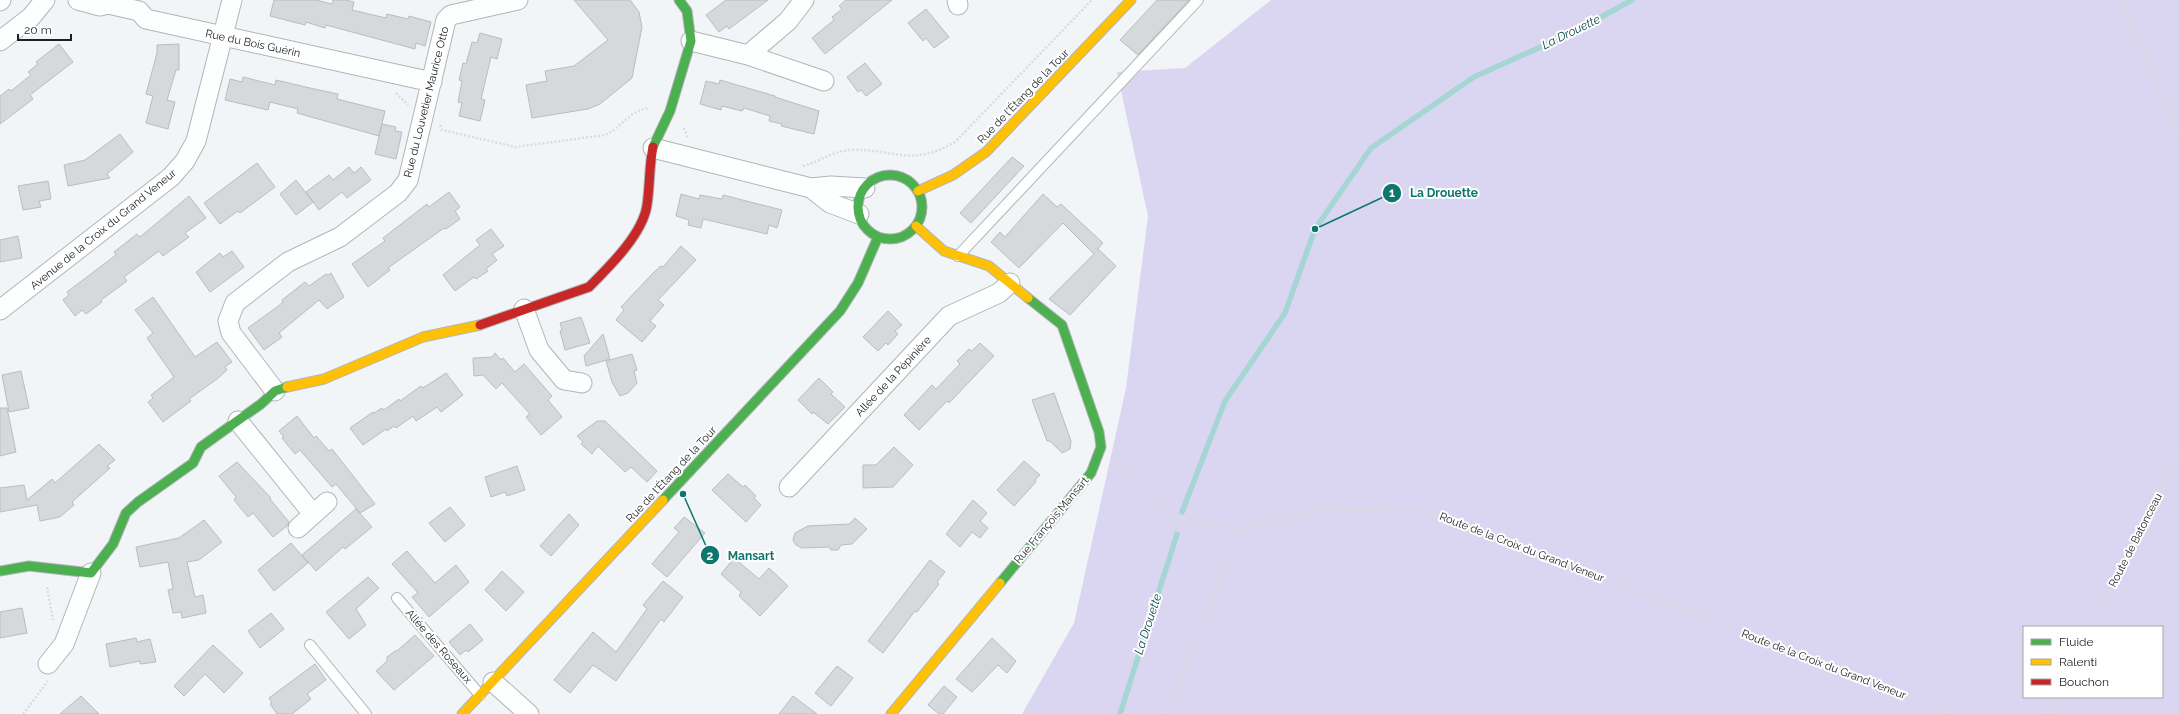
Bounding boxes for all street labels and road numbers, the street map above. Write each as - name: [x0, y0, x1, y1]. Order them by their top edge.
- street label: Rue du Louvetier Maurice Otto: [401, 25, 452, 179]
- street label: Rue du Bois Guérin: [204, 27, 302, 60]
- street label: Rue de l'Étang de la Tour: [974, 46, 1072, 146]
- street label: Avenue de la Croix du Grand Veneur: [28, 166, 179, 292]
- street label: Allée de la Pépinière: [853, 333, 934, 419]
- street label: Rue de l'Étang de la Tour: [623, 423, 719, 525]
- street label: Rue François Mansart: [1011, 474, 1092, 566]
- street label: Route de Batonceau: [2106, 491, 2165, 589]
- street label: Route de la Croix du Grand Veneur: [1438, 510, 1606, 585]
- street label: Allée des Roseaux: [403, 607, 475, 686]
- street label: Route de la Croix du Grand Veneur: [1740, 627, 1908, 702]

